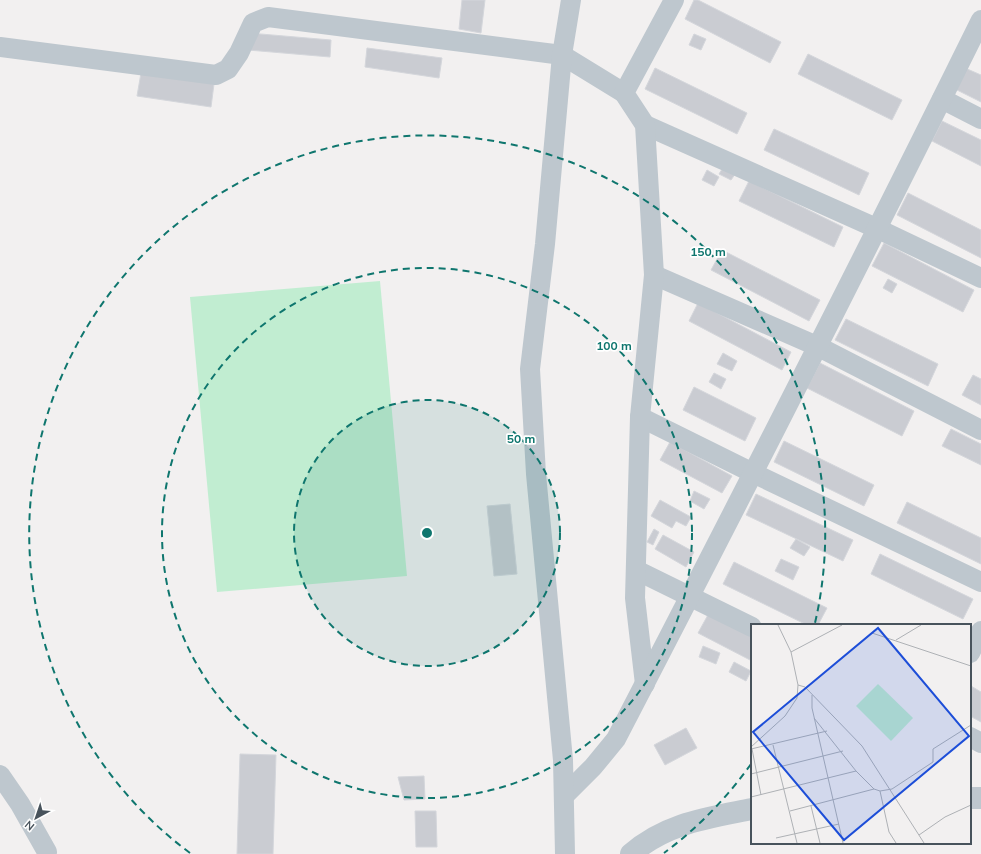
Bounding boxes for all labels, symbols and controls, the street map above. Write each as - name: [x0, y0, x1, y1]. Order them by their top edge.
- text: 150 m: [690, 244, 726, 259]
- text: 100 m: [596, 338, 632, 353]
- text: 50 m: [507, 431, 535, 446]
- centre of rings: [420, 526, 434, 540]
- inset map: [751, 624, 971, 844]
- north arrow: [16, 798, 56, 838]
- text: N: [22, 818, 37, 834]

